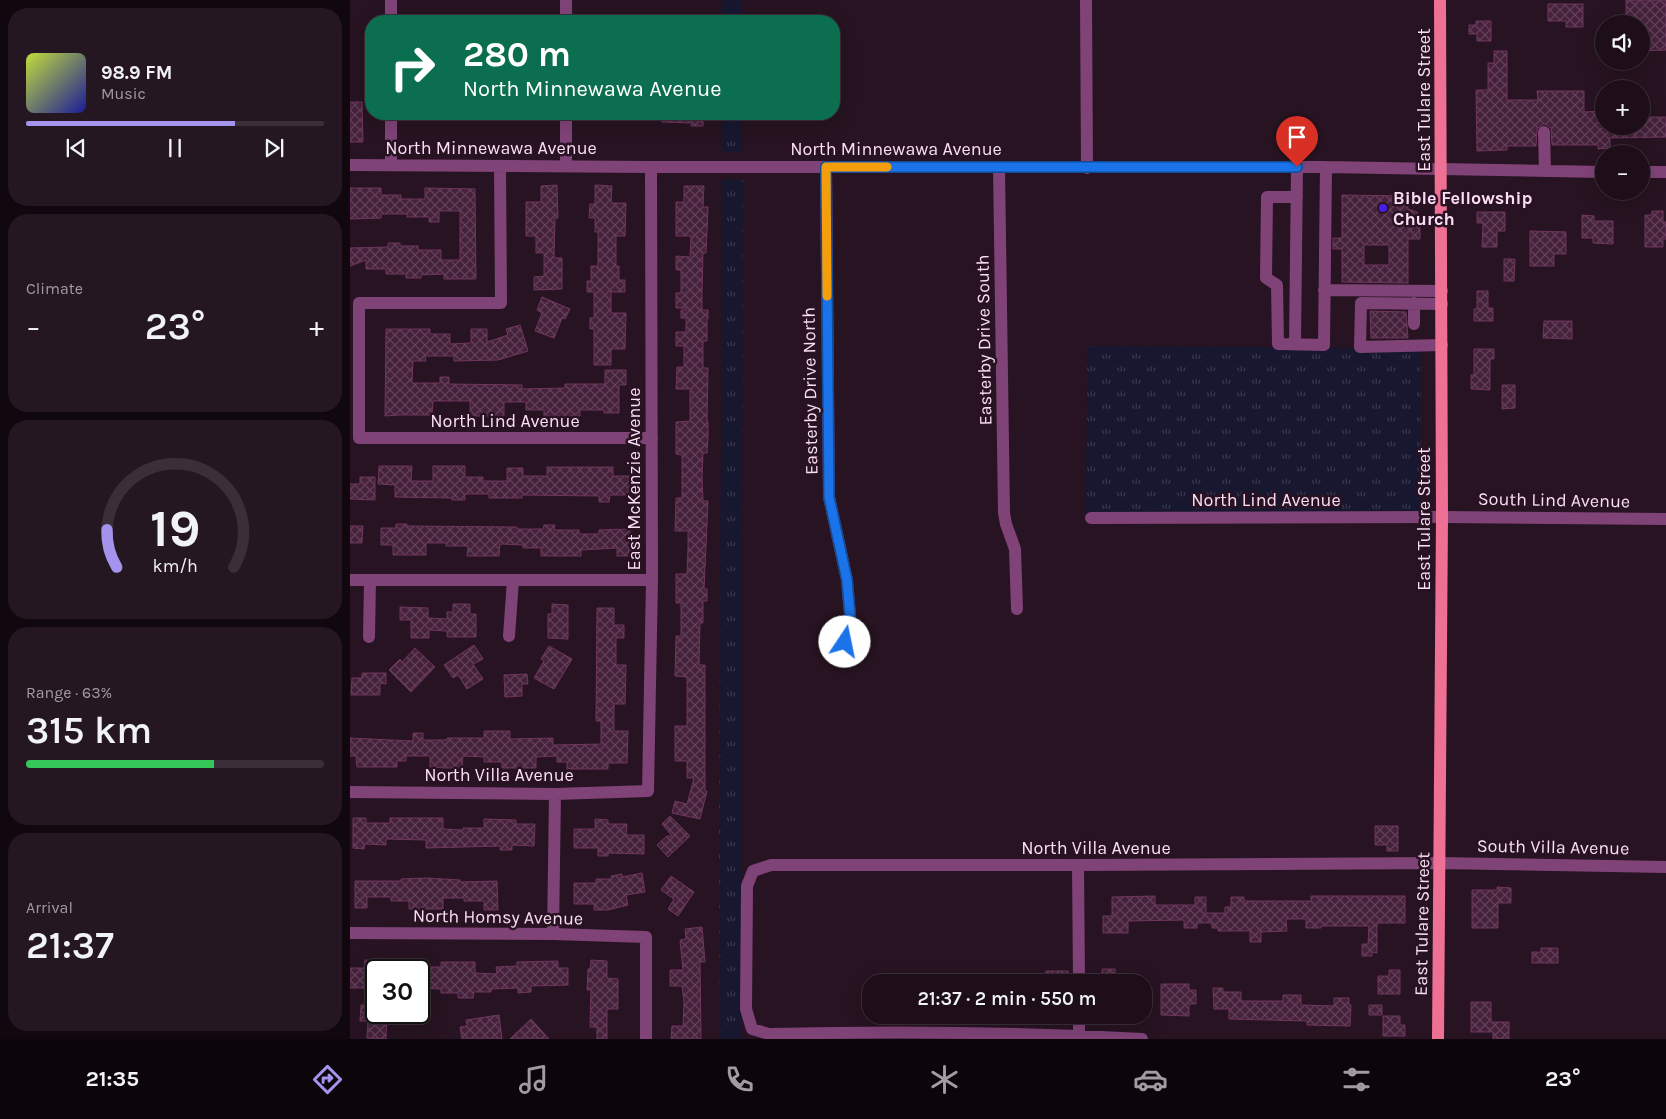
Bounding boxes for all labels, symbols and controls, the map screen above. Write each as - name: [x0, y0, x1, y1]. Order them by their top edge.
- map controls: [1595, 15, 1650, 200]
- button: sound: [1595, 15, 1650, 70]
- street label: East Tulare Street: [1413, 28, 1435, 172]
- text: 280 m: [463, 34, 571, 75]
- icon: right: [380, 35, 445, 100]
- text: 98.9 FM: [101, 62, 172, 84]
- text: North Minnewawa Avenue: [463, 76, 722, 102]
- button: +: [1595, 80, 1650, 135]
- text: Music: [101, 84, 146, 103]
- pin: [1276, 116, 1318, 167]
- icon: arrive: [1283, 123, 1311, 151]
- icon: previous: [62, 134, 90, 162]
- icon: pause: [161, 134, 189, 162]
- icon: next: [260, 134, 288, 162]
- street label: North Minnewawa Avenue: [385, 137, 597, 159]
- street label: North Minnewawa Avenue: [790, 138, 1002, 160]
- button: −: [1595, 145, 1650, 200]
- place label: Bible Fellowship Church: [1393, 187, 1532, 230]
- marker: Bible Fellowship Church: [1377, 202, 1389, 214]
- street label: Easterby Drive South: [972, 254, 996, 426]
- text: Climate: [26, 279, 83, 298]
- text: 23°: [145, 304, 205, 349]
- street label: Easterby Drive North: [798, 307, 822, 475]
- text: −: [26, 310, 41, 343]
- text: +: [309, 310, 324, 343]
- street label: East McKenzie Avenue: [623, 388, 645, 570]
- street label: North Lind Avenue: [430, 410, 580, 432]
- street label: East Tulare Street: [1413, 447, 1435, 591]
- street label: South Lind Avenue: [1478, 488, 1630, 512]
- street label: North Lind Avenue: [1191, 489, 1341, 511]
- text: 19: [150, 498, 200, 559]
- text: km/h: [152, 556, 198, 577]
- position arrow: [818, 615, 870, 667]
- text: Range · 63%: [26, 683, 112, 702]
- text: 315 km: [26, 708, 152, 753]
- street label: North Villa Avenue: [424, 764, 574, 786]
- street label: South Villa Avenue: [1477, 835, 1629, 859]
- street label: North Villa Avenue: [1021, 837, 1171, 859]
- street label: East Tulare Street: [1410, 852, 1434, 996]
- text: Arrival: [26, 898, 73, 917]
- street label: North Homsy Avenue: [413, 905, 583, 929]
- text: 21:37: [26, 923, 114, 968]
- speed limit sign: 30: [365, 959, 430, 1024]
- text: 21:37 · 2 min · 550 m: [918, 988, 1096, 1010]
- icon: directions: [310, 1062, 345, 1097]
- icon: music: [516, 1062, 551, 1097]
- icon: phone: [722, 1062, 757, 1097]
- icon: climate: [927, 1062, 962, 1097]
- icon: car: [1133, 1062, 1168, 1097]
- icon: filters: [1339, 1062, 1374, 1097]
- text: 21:35: [85, 1066, 139, 1092]
- text: 23°: [1545, 1066, 1581, 1092]

